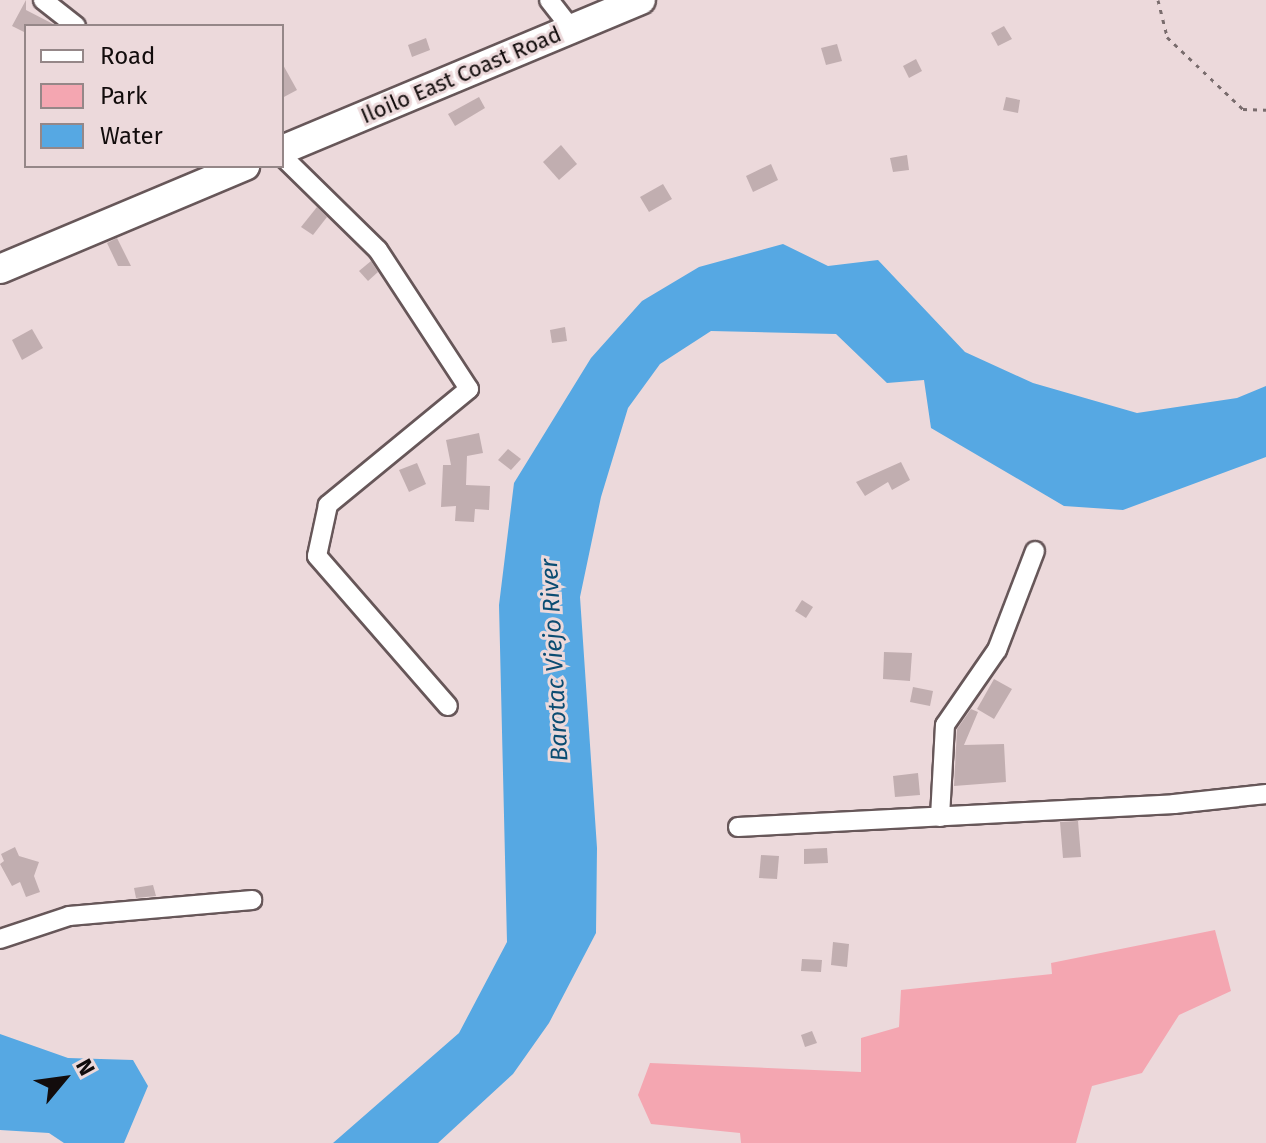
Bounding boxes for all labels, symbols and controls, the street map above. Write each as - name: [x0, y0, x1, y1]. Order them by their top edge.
- street label: Iloilo East Coast Road: [357, 21, 565, 129]
- legend: [24, 24, 284, 168]
- text: Road: [100, 42, 155, 70]
- text: Park: [100, 82, 147, 110]
- text: Water: [100, 122, 163, 150]
- water label: Barotac Viejo River: [535, 558, 575, 762]
- north arrow: [24, 1039, 104, 1119]
- text: N: [70, 1054, 101, 1080]

